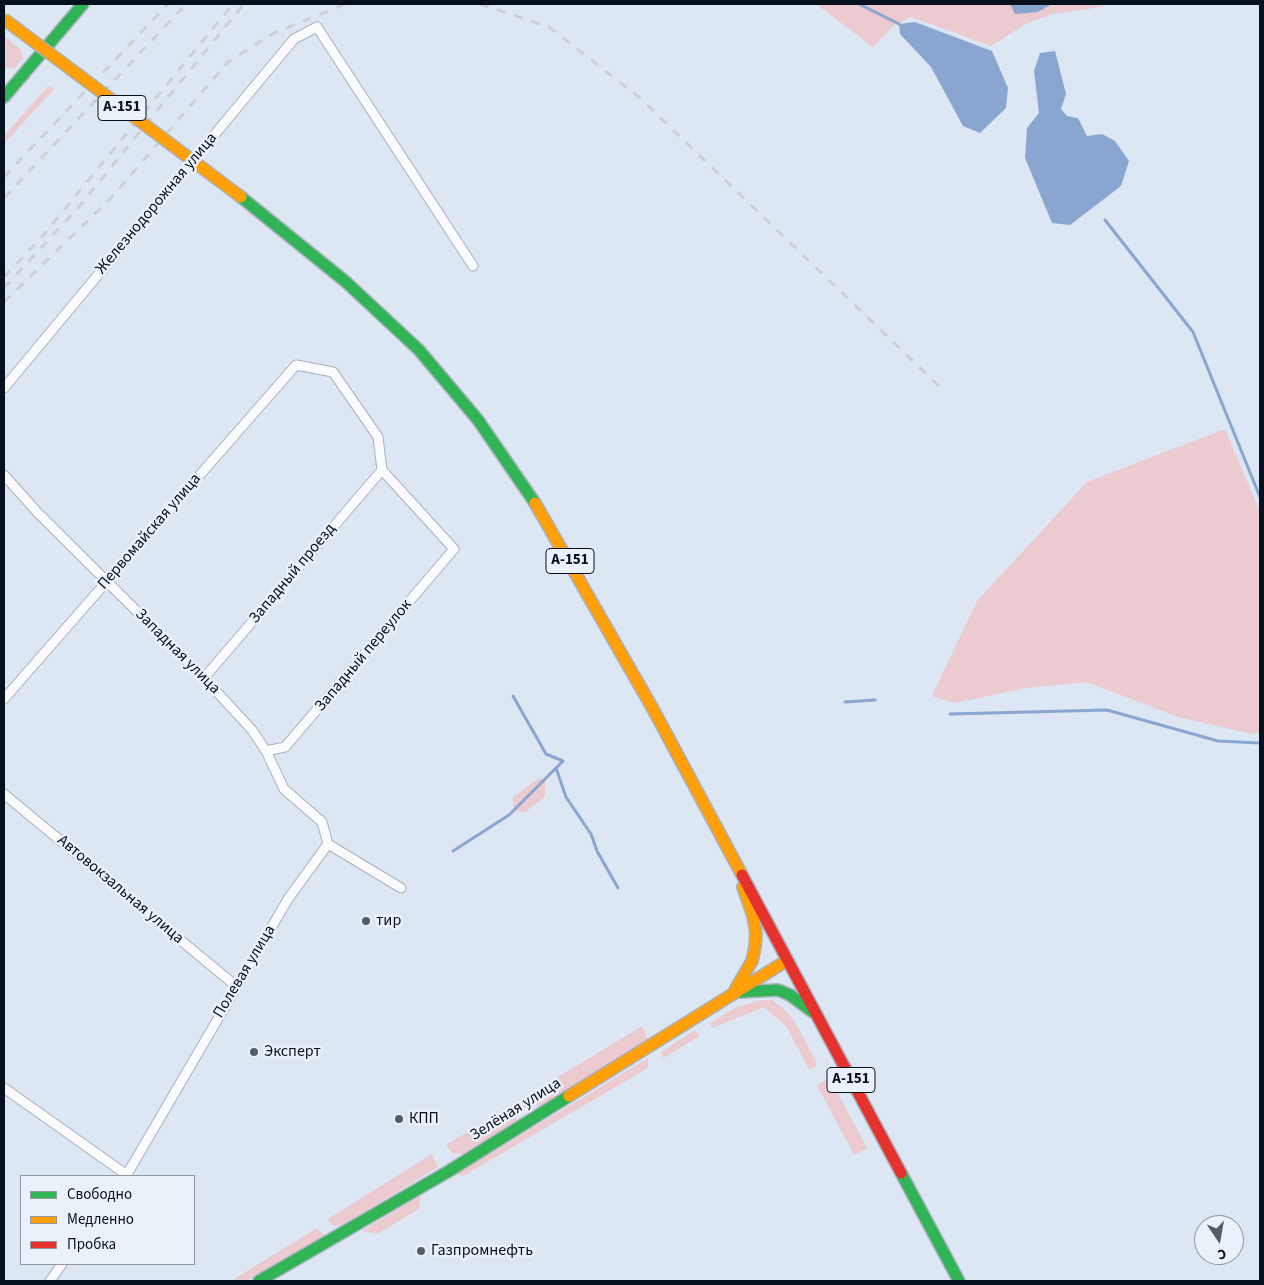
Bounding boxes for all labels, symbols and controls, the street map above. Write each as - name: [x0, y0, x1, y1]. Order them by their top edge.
- road number: А-151: [98, 96, 146, 120]
- street label: Железнодорожная улица: [92, 129, 222, 279]
- street label: Первомайская улица: [94, 470, 206, 594]
- street label: Западный проезд: [246, 520, 340, 628]
- road number: А-151: [546, 548, 594, 574]
- street label: Западный переулок: [312, 596, 416, 716]
- street label: Западная улица: [130, 605, 224, 699]
- street label: Автовокзальная улица: [53, 832, 187, 948]
- place label: тир: [376, 911, 401, 931]
- marker: тир: [360, 915, 372, 927]
- street label: Полевая улица: [210, 922, 280, 1022]
- place label: Эксперт: [264, 1042, 321, 1062]
- marker: Эксперт: [248, 1046, 260, 1058]
- road number: А-151: [827, 1068, 875, 1092]
- street label: Зелёная улица: [467, 1074, 565, 1146]
- place label: КПП: [409, 1109, 439, 1129]
- marker: КПП: [393, 1113, 405, 1125]
- legend: [20, 1175, 195, 1265]
- text: Свободно: [67, 1184, 132, 1205]
- text: Медленно: [67, 1209, 134, 1230]
- north arrow: [1194, 1215, 1244, 1265]
- text: Пробка: [67, 1234, 116, 1255]
- place label: Газпромнефть: [431, 1241, 533, 1261]
- text: С: [1216, 1243, 1228, 1264]
- marker: Газпромнефть: [415, 1245, 427, 1257]

